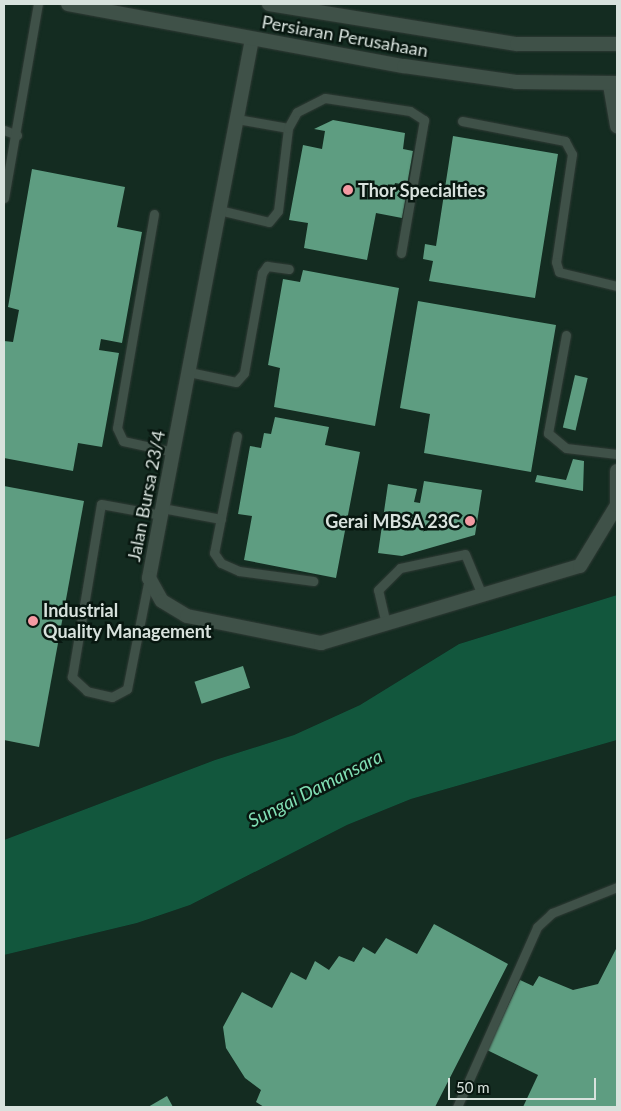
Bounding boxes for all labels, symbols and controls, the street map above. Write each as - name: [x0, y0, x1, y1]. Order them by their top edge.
- street label: Persiaran Perusahaan: [260, 11, 430, 61]
- place label: Thor Specialties: [358, 179, 486, 201]
- marker: Thor Specialties: [342, 184, 354, 196]
- street label: Jalan Bursa 23/4: [123, 429, 169, 563]
- place label: Gerai MBSA 23C: [325, 510, 460, 532]
- marker: Gerai MBSA 23C: [464, 515, 476, 527]
- place label: Industrial Quality Management: [43, 600, 212, 642]
- marker: Industrial Quality Management: [27, 615, 39, 627]
- water label: Sungai Damansara: [244, 744, 386, 832]
- scale bar: [451, 1068, 598, 1100]
- text: 50 m: [456, 1078, 490, 1096]

